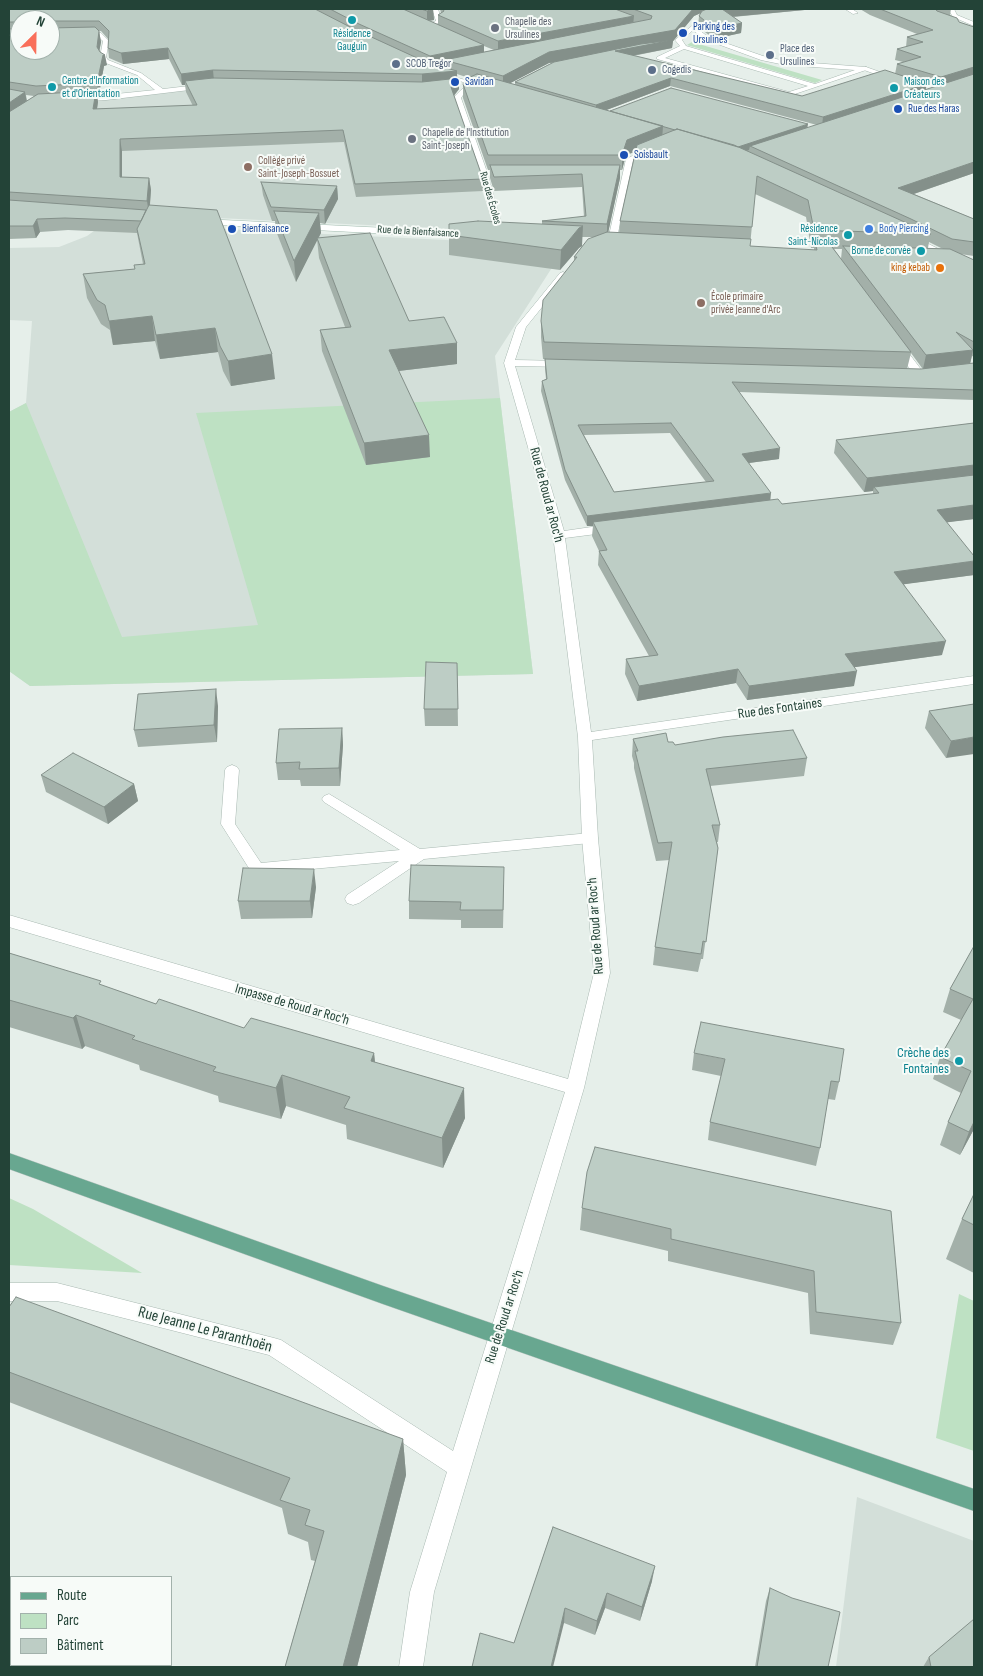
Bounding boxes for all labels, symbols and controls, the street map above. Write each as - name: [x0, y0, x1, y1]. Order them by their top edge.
- north arrow: [10, 10, 60, 60]
- text: N: [34, 12, 47, 31]
- marker: Résidence Gauguin: [346, 14, 358, 26]
- place label: Chapelle des Ursulines: [505, 15, 551, 41]
- place label: Parking des Ursulines: [693, 20, 735, 46]
- marker: Chapelle des Ursulines: [489, 22, 501, 34]
- place label: Résidence Gauguin: [333, 27, 371, 53]
- marker: Parking des Ursulines: [677, 27, 689, 39]
- place label: Place des Ursulines: [780, 42, 814, 68]
- marker: Place des Ursulines: [764, 49, 776, 61]
- place label: SCOB Tregor: [406, 57, 451, 71]
- marker: SCOB Tregor: [390, 58, 402, 70]
- place label: Cogedis: [662, 63, 691, 77]
- marker: Cogedis: [646, 64, 658, 76]
- place label: Centre d'Information et d'Orientation: [62, 74, 139, 100]
- place label: Savidan: [465, 75, 494, 89]
- place label: Maison des Créateurs: [904, 75, 945, 101]
- marker: Savidan: [449, 76, 461, 88]
- marker: Centre d'Information et d'Orientation: [46, 81, 58, 93]
- marker: Maison des Créateurs: [888, 82, 900, 94]
- place label: Rue des Haras: [908, 102, 960, 116]
- marker: Rue des Haras: [892, 103, 904, 115]
- place label: Chapelle de l'Institution Saint-Joseph: [422, 126, 509, 152]
- marker: Chapelle de l'Institution Saint-Joseph: [406, 133, 418, 145]
- place label: Soisbault: [634, 148, 668, 162]
- marker: Soisbault: [618, 149, 630, 161]
- place label: Collège privé Saint-Joseph-Bossuet: [258, 154, 339, 180]
- marker: Collège privé Saint-Joseph-Bossuet: [242, 161, 254, 173]
- street label: Rue des Écoles: [476, 170, 504, 226]
- place label: Bienfaisance: [242, 222, 289, 236]
- place label: Résidence Saint-Nicolas: [788, 222, 838, 248]
- place label: Body Piercing: [879, 222, 929, 236]
- marker: Bienfaisance: [226, 223, 238, 235]
- street label: Rue de la Bienfaisance: [377, 223, 459, 241]
- marker: Body Piercing: [863, 223, 875, 235]
- marker: Résidence Saint-Nicolas: [842, 229, 854, 241]
- place label: Borne de corvée: [852, 244, 911, 258]
- marker: Borne de corvée: [915, 245, 927, 257]
- place label: king kebab: [891, 261, 930, 275]
- marker: king kebab: [934, 262, 946, 274]
- place label: École primaire privée Jeanne d'Arc: [711, 290, 781, 316]
- marker: École primaire privée Jeanne d'Arc: [695, 297, 707, 309]
- street label: Rue de Roud ar Roc'h: [525, 446, 567, 544]
- street label: Rue des Fontaines: [737, 695, 823, 723]
- street label: Rue de Roud ar Roc'h: [584, 877, 608, 975]
- street label: Impasse de Roud ar Roc'h: [233, 981, 351, 1029]
- place label: Crèche des Fontaines: [897, 1045, 949, 1078]
- marker: Crèche des Fontaines: [953, 1055, 965, 1067]
- street label: Rue de Roud ar Roc'h: [482, 1268, 528, 1366]
- street label: Rue Jeanne Le Paranthoën: [136, 1303, 274, 1357]
- legend: [10, 1576, 172, 1666]
- text: Route: [57, 1586, 87, 1605]
- text: Parc: [57, 1611, 79, 1630]
- text: Bâtiment: [57, 1636, 104, 1655]

